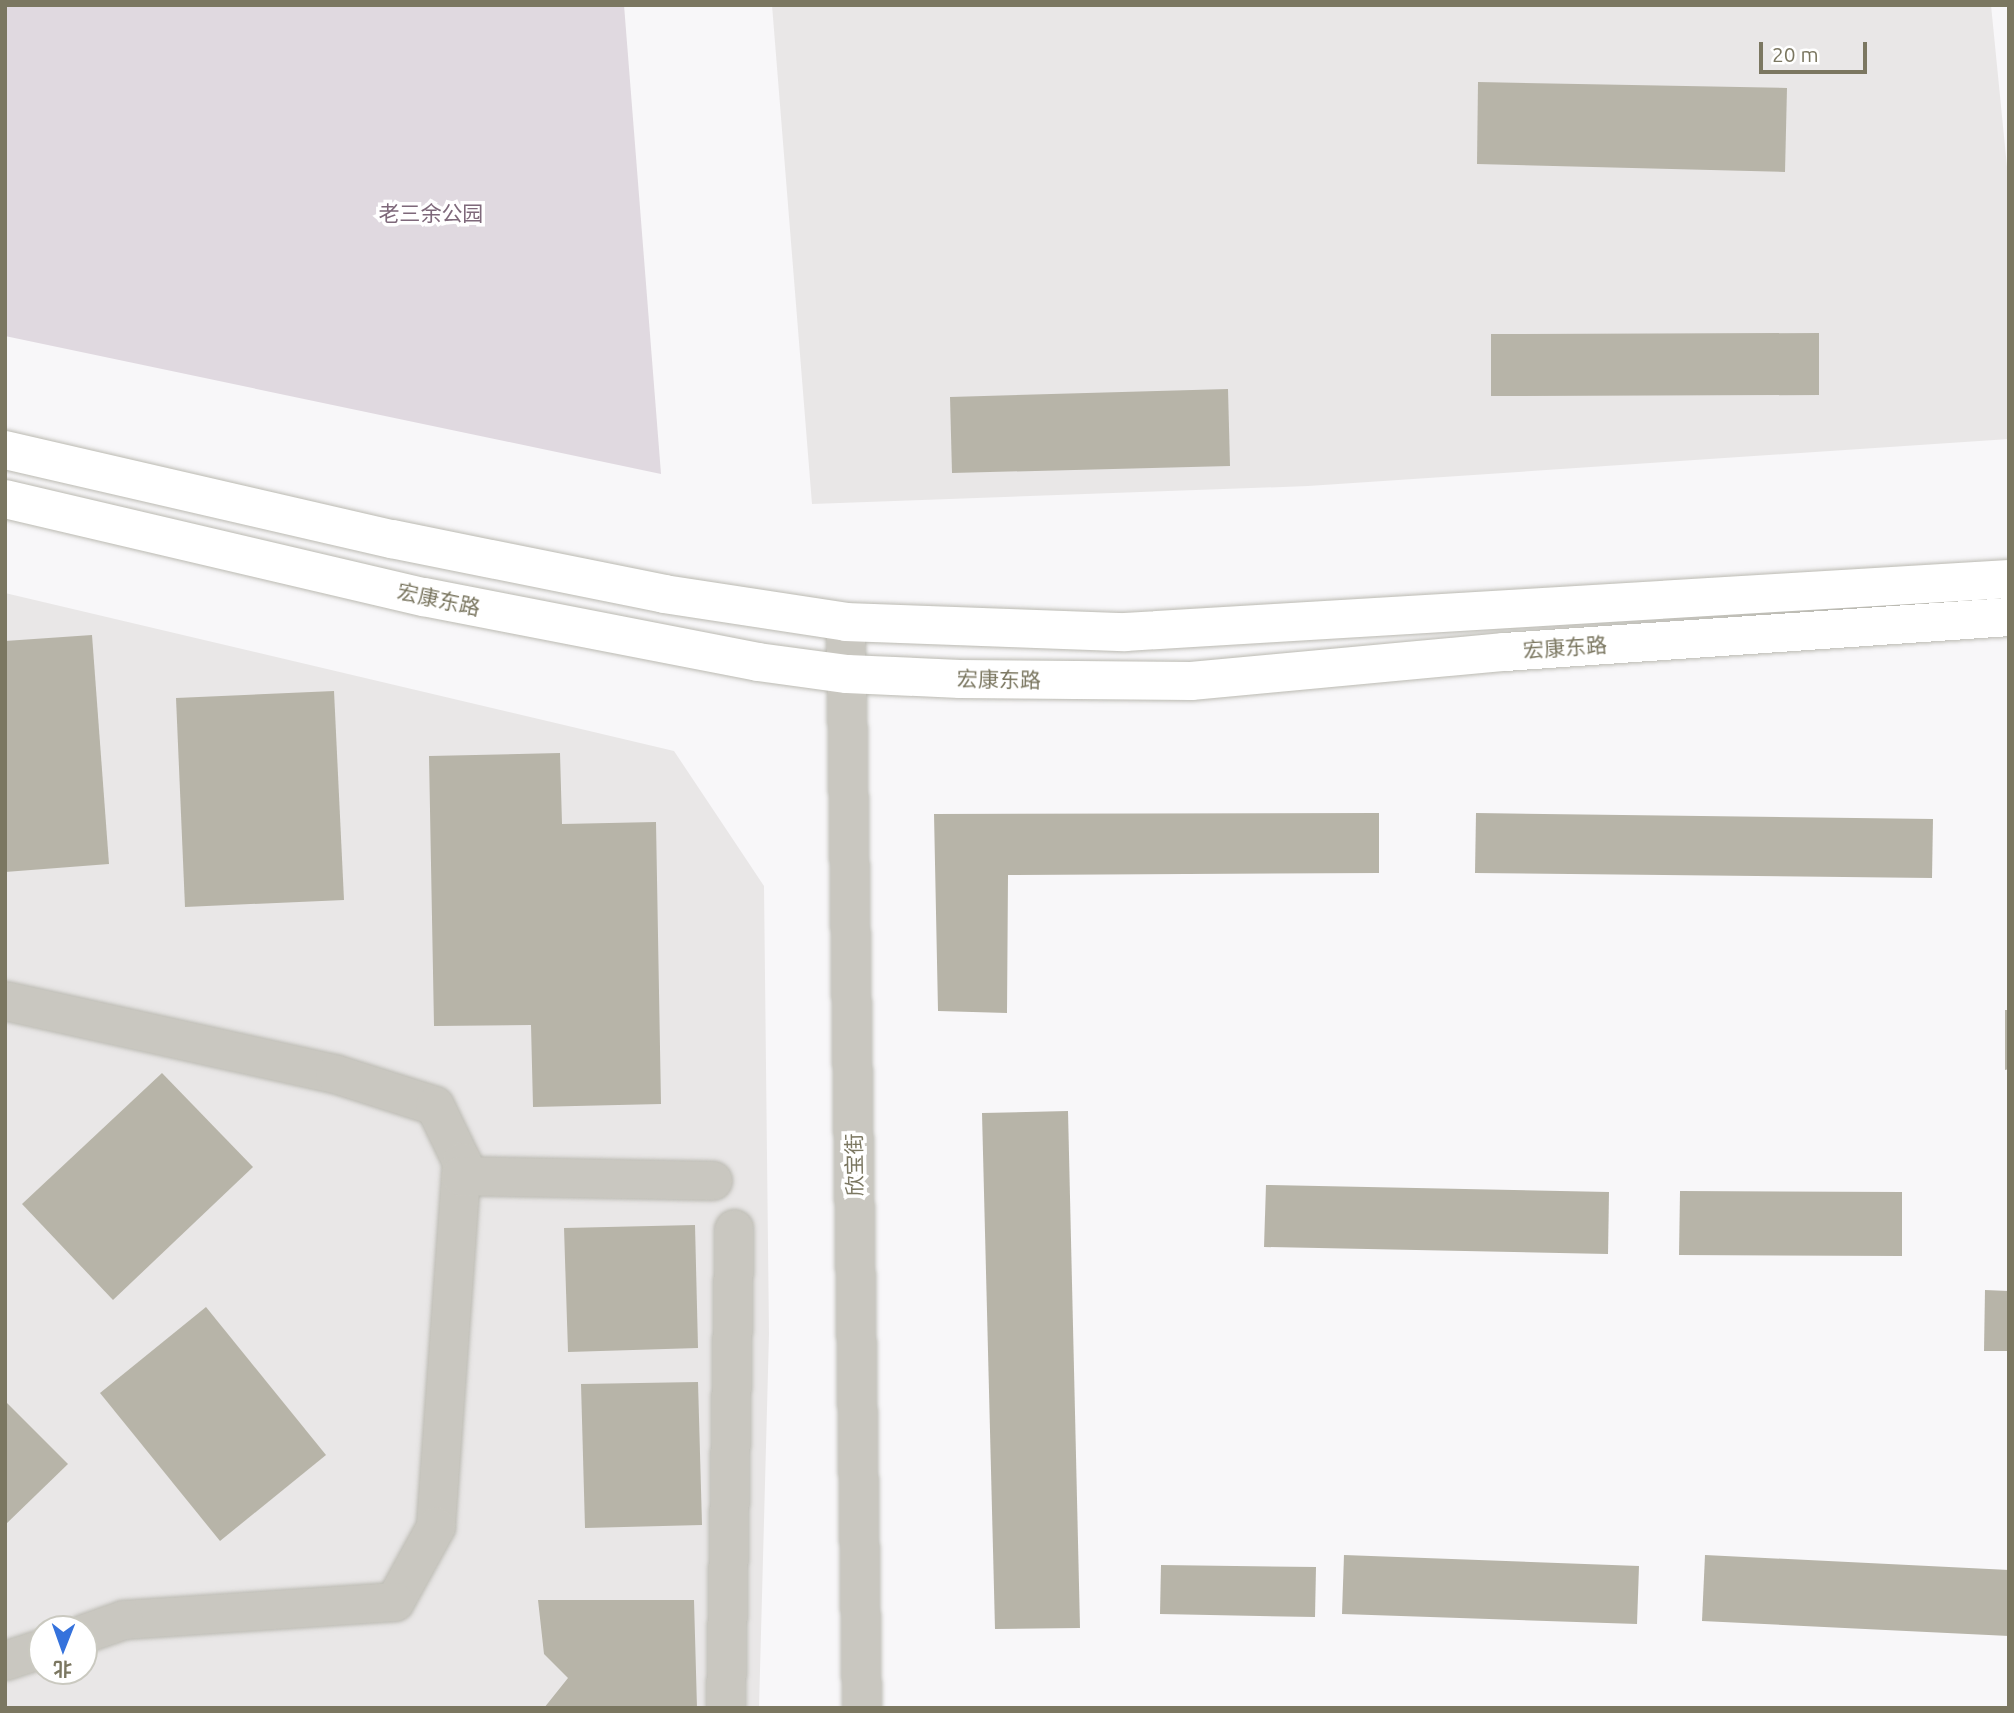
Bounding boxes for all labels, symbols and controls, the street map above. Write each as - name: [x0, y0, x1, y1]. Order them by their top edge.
- scale bar: [1762, 28, 1870, 72]
- text: 20 m: [1772, 42, 1819, 66]
- park label: 老三余公园: [379, 200, 483, 226]
- street label: 宏康东路: [395, 578, 483, 620]
- street label: 宏康东路: [1522, 632, 1608, 662]
- street label: 宏康东路: [957, 666, 1041, 692]
- street label: 欣宝街: [841, 1133, 867, 1197]
- north arrow: [28, 1615, 98, 1685]
- text: 北: [53, 1658, 72, 1680]

